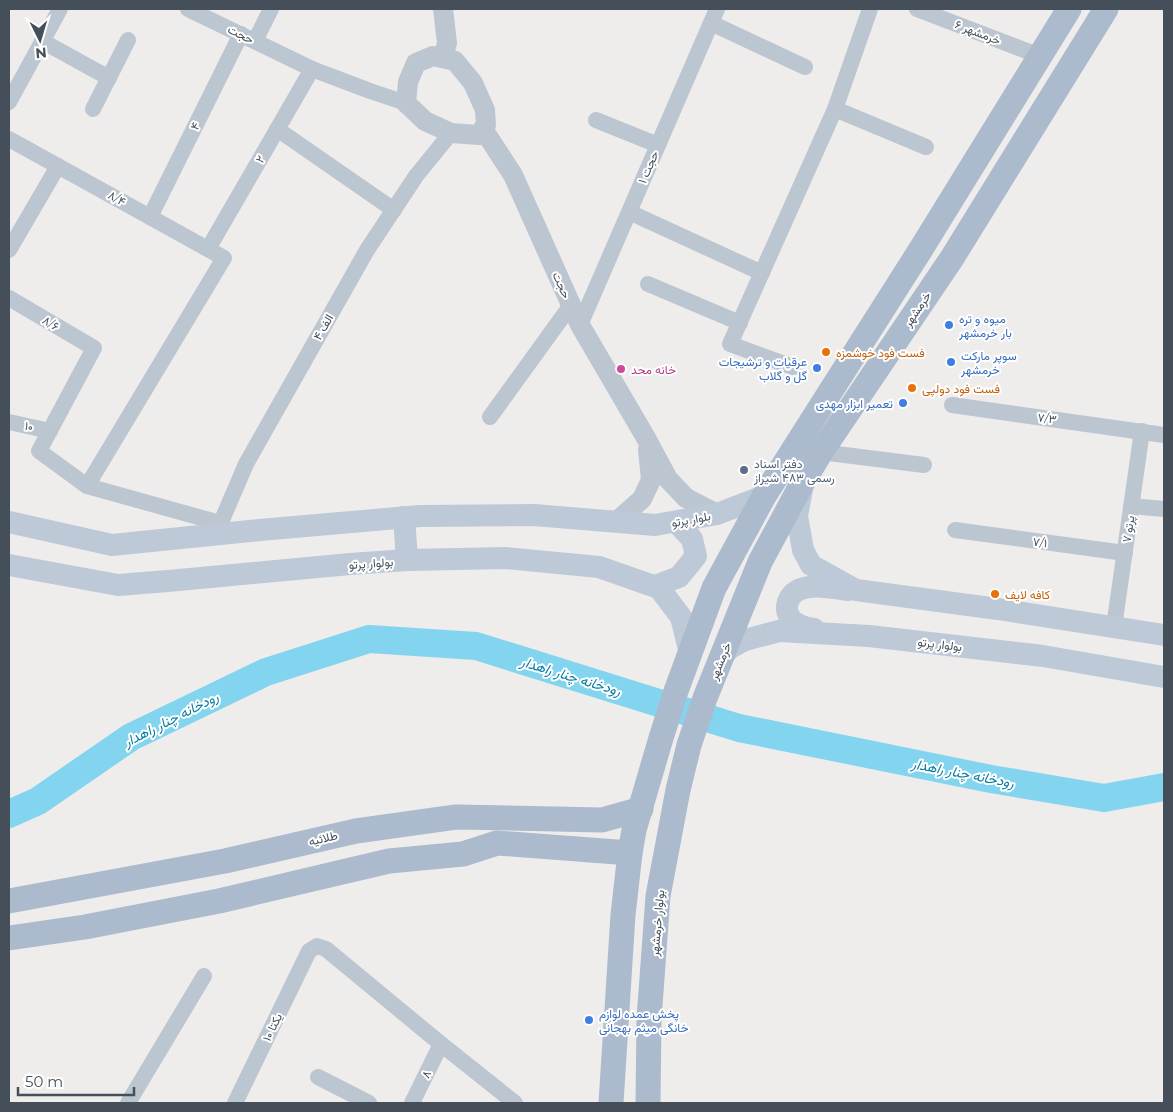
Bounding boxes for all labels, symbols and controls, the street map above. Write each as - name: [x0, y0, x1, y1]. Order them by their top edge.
- north arrow: [15, 15, 65, 65]
- street label: خرمشهر ۶: [953, 16, 1003, 49]
- street label: حجت: [225, 21, 257, 47]
- text: N: [35, 43, 48, 62]
- street label: ۴: [187, 120, 203, 132]
- street label: حجت ۱: [634, 148, 662, 186]
- street label: ۲: [252, 153, 268, 165]
- street label: ۸/۴: [106, 187, 129, 209]
- street label: حجت: [550, 269, 574, 301]
- street label: خرمشهر: [899, 289, 935, 331]
- street label: ۴ الف: [310, 311, 336, 343]
- place label: میوه و تره بار خرمشهر: [958, 311, 1012, 341]
- street label: ۸/۶: [40, 312, 62, 334]
- marker: میوه و تره بار خرمشهر: [943, 319, 955, 331]
- place label: فست فود خوشمزه: [836, 345, 925, 361]
- marker: فست فود خوشمزه: [820, 346, 832, 358]
- place label: سوپر مارکت خرمشهر: [960, 348, 1017, 378]
- place label: عرقیات و ترشیجات گل و گلاب: [719, 354, 807, 384]
- marker: سوپر مارکت خرمشهر: [945, 356, 957, 368]
- place label: خانه محد: [631, 362, 676, 377]
- marker: عرقیات و ترشیجات گل و گلاب: [811, 362, 823, 374]
- marker: خانه محد: [615, 363, 627, 375]
- place label: فست فود دولپی: [922, 381, 1000, 397]
- marker: فست فود دولپی: [906, 382, 918, 394]
- place label: تعمیر ابزار مهدی: [816, 396, 893, 412]
- marker: تعمیر ابزار مهدی: [897, 397, 909, 409]
- street label: ۷/۳: [1037, 409, 1058, 427]
- street label: ۱۰: [23, 418, 35, 434]
- place label: دفتر اسناد رسمی ۴۸۳ شیراز: [753, 456, 835, 486]
- marker: دفتر اسناد رسمی ۴۸۳ شیراز: [738, 464, 750, 476]
- street label: بلوار پرتو: [670, 508, 712, 531]
- street label: پرتو ۷: [1119, 514, 1138, 544]
- street label: ۷/۱: [1032, 534, 1048, 550]
- street label: بولوار پرتو: [348, 554, 394, 573]
- place label: کافه لایف: [1005, 587, 1050, 602]
- marker: کافه لایف: [989, 588, 1001, 600]
- street label: بولوار پرتو: [917, 634, 963, 655]
- street label: خرمشهر: [705, 640, 735, 683]
- water label: رودخانه چنار راهدار: [517, 652, 624, 701]
- water label: رودخانه چنار راهدار: [120, 687, 222, 752]
- water label: رودخانه چنار راهدار: [909, 754, 1016, 793]
- street label: طلائیه: [307, 827, 339, 849]
- street label: بولوار خرمشهر: [647, 889, 668, 958]
- place label: پخش عمده لوازم خانگی میثم بهجانی: [599, 1006, 689, 1036]
- street label: ۱۰ یکتا: [259, 1010, 285, 1043]
- marker: پخش عمده لوازم خانگی میثم بهجانی: [583, 1014, 595, 1026]
- scale bar: [18, 1064, 134, 1096]
- street label: ۸: [418, 1068, 434, 1080]
- text: 50 m: [25, 1072, 63, 1091]

